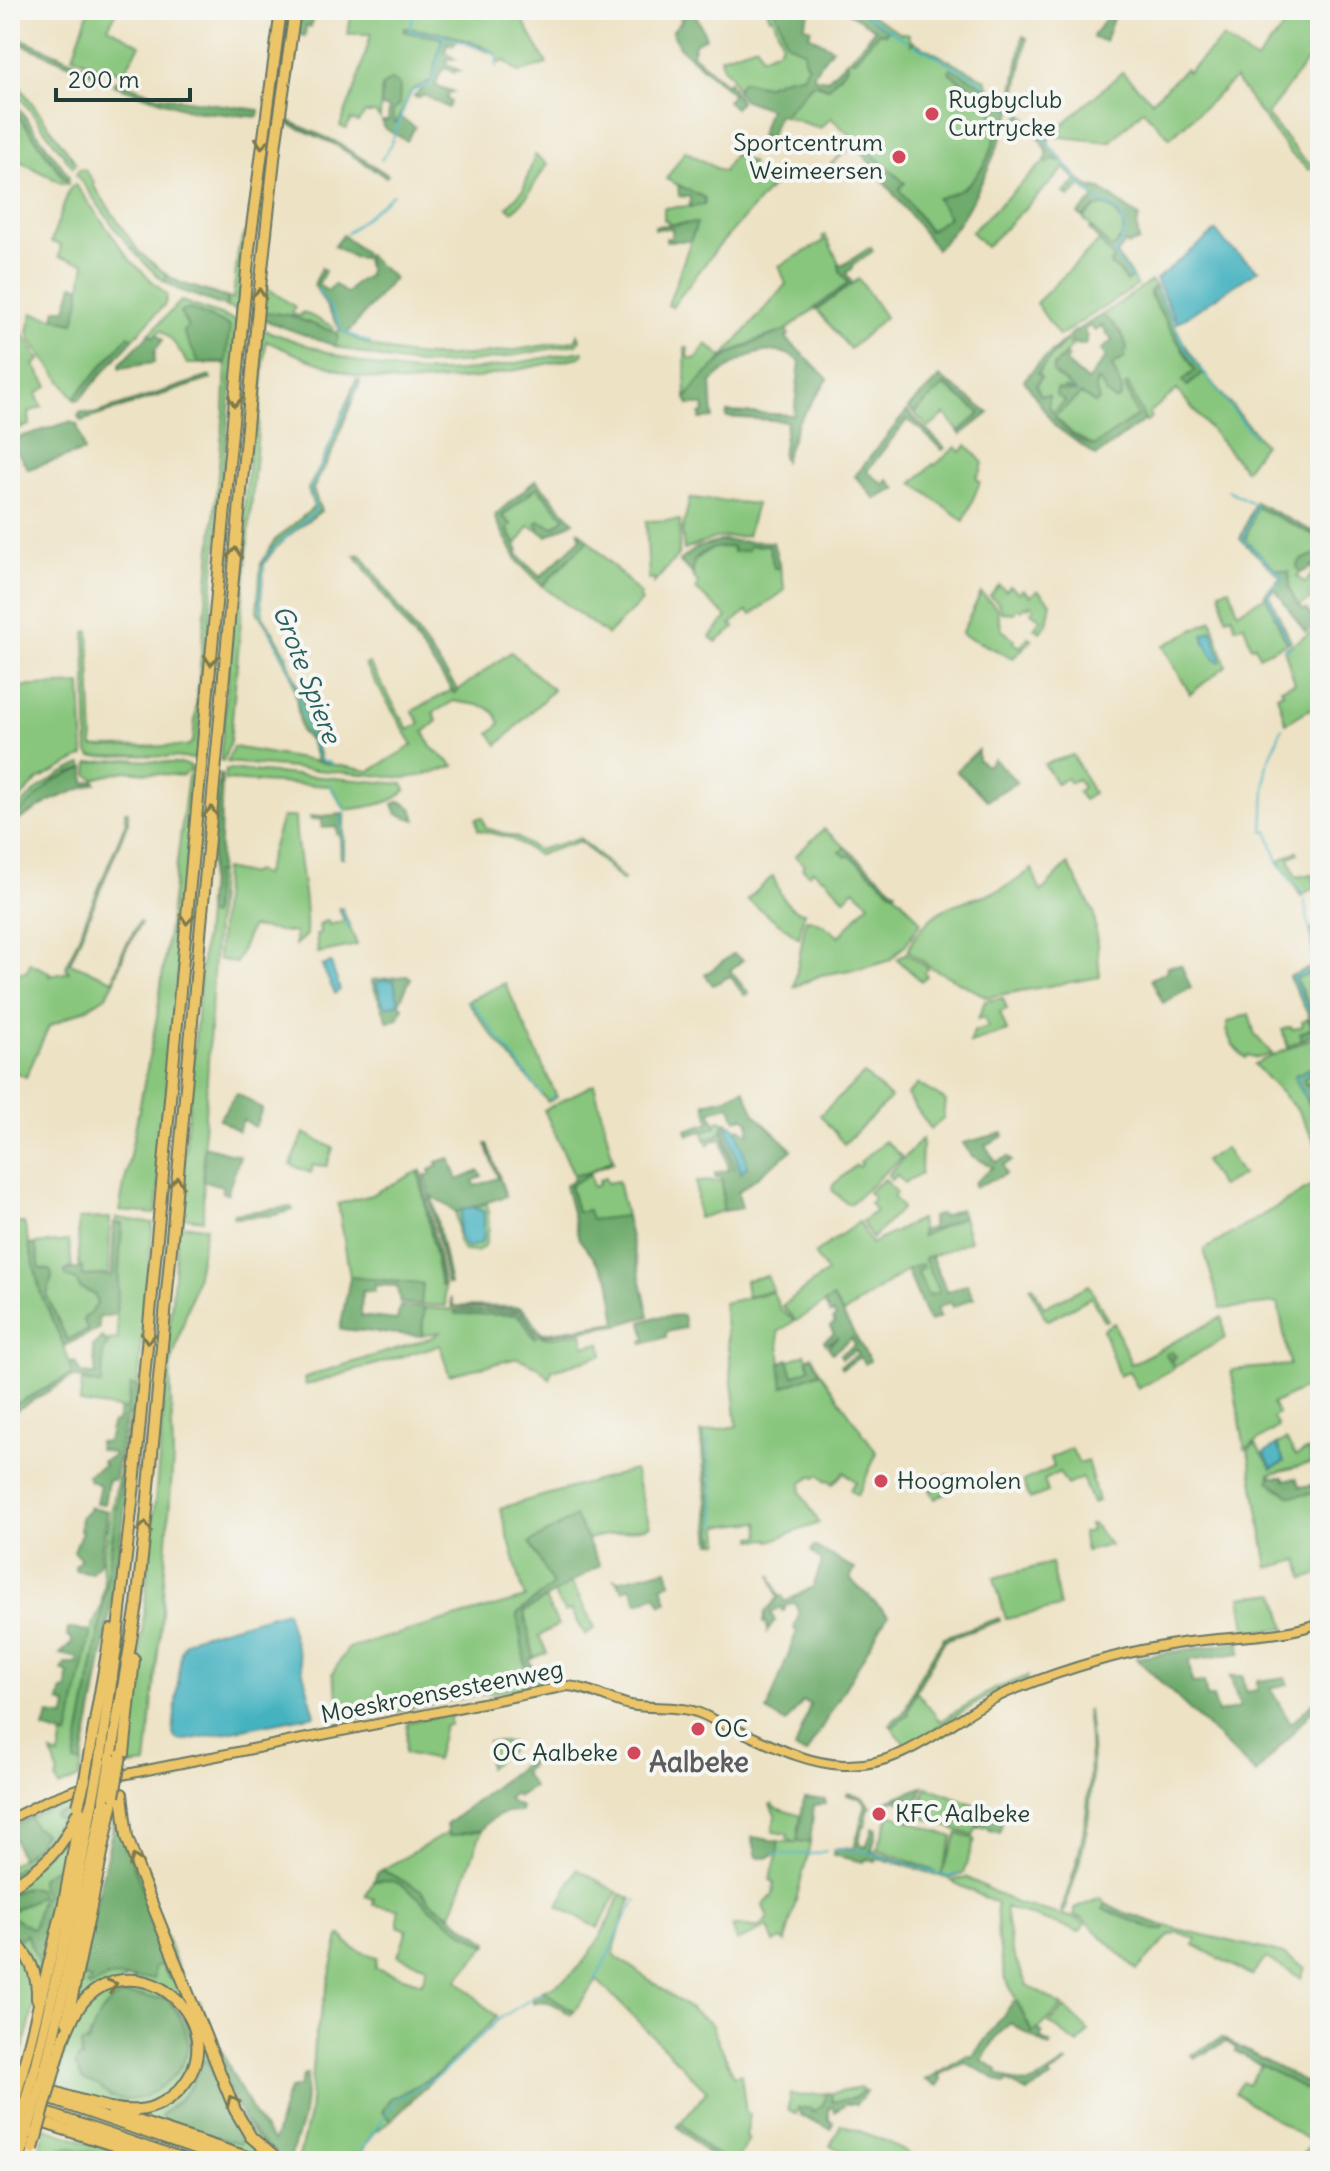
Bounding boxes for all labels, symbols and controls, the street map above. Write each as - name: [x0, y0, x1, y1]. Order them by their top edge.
- scale bar: [56, 52, 190, 102]
- text: 200 m: [68, 64, 140, 94]
- place label: Rugbyclub Curtrycke: [948, 84, 1062, 142]
- marker: Rugbyclub Curtrycke: [923, 105, 941, 123]
- place label: Sportcentrum Weimeersen: [733, 127, 883, 185]
- one-way arrow: [254, 136, 271, 149]
- marker: Sportcentrum Weimeersen: [890, 148, 908, 166]
- one-way arrow: [250, 287, 267, 300]
- one-way arrow: [227, 395, 244, 408]
- one-way arrow: [226, 546, 243, 559]
- water label: Grote Spiere: [266, 600, 350, 749]
- one-way arrow: [202, 654, 219, 667]
- one-way arrow: [202, 805, 219, 818]
- one-way arrow: [178, 913, 195, 926]
- one-way arrow: [168, 1175, 185, 1188]
- one-way arrow: [140, 1331, 157, 1344]
- place label: Hoogmolen: [897, 1465, 1021, 1495]
- marker: Hoogmolen: [872, 1472, 890, 1490]
- one-way arrow: [137, 1521, 154, 1534]
- street label: Moeskroensesteenweg: [318, 1653, 565, 1729]
- place label: OC: [714, 1713, 748, 1743]
- marker: OC: [689, 1720, 707, 1738]
- place label: OC Aalbeke: [492, 1737, 618, 1767]
- marker: OC Aalbeke: [625, 1744, 643, 1762]
- district label: Aalbeke: [649, 1744, 749, 1780]
- place label: KFC Aalbeke: [895, 1798, 1030, 1828]
- marker: KFC Aalbeke: [870, 1805, 888, 1823]
- one-way arrow: [128, 1854, 144, 1868]
- one-way arrow: [105, 1978, 118, 1994]
- one-way arrow: [225, 2095, 241, 2109]

